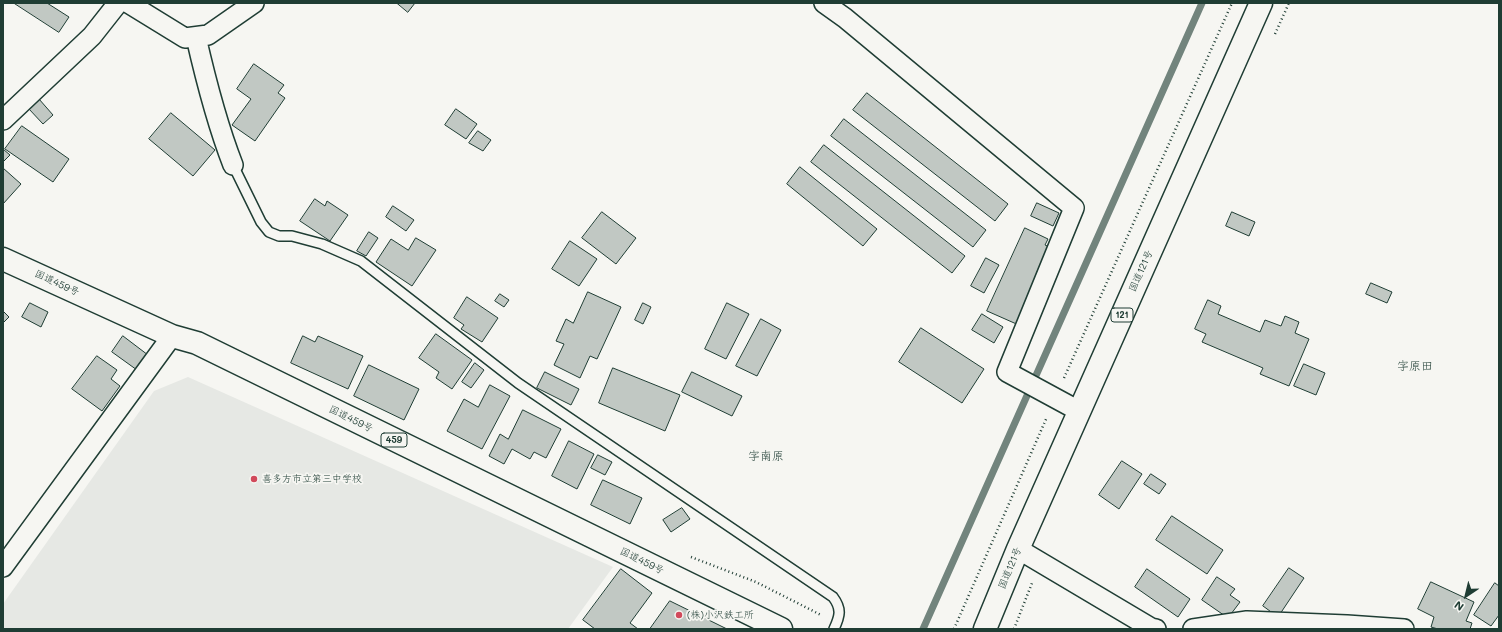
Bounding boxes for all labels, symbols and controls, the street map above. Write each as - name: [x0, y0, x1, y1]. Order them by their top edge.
- street label: 国道121号: [1126, 248, 1156, 294]
- street label: 国道459号: [33, 268, 81, 298]
- road number: 121: [1111, 308, 1133, 322]
- district label: 字原田: [1397, 359, 1433, 373]
- street label: 国道459号: [327, 403, 375, 435]
- road number: 459: [381, 433, 407, 447]
- district label: 字南原: [748, 449, 784, 463]
- place label: 喜多方市立第三中学校: [262, 473, 362, 485]
- marker: 喜多方市立第三中学校: [249, 474, 259, 484]
- street label: 国道459号: [618, 545, 666, 577]
- street label: 国道121号: [996, 545, 1024, 591]
- north arrow: [1446, 576, 1486, 616]
- text: N: [1451, 598, 1467, 615]
- place label: (株)小沢鉄工所: [687, 609, 754, 621]
- marker: (株)小沢鉄工所: [674, 610, 684, 620]

